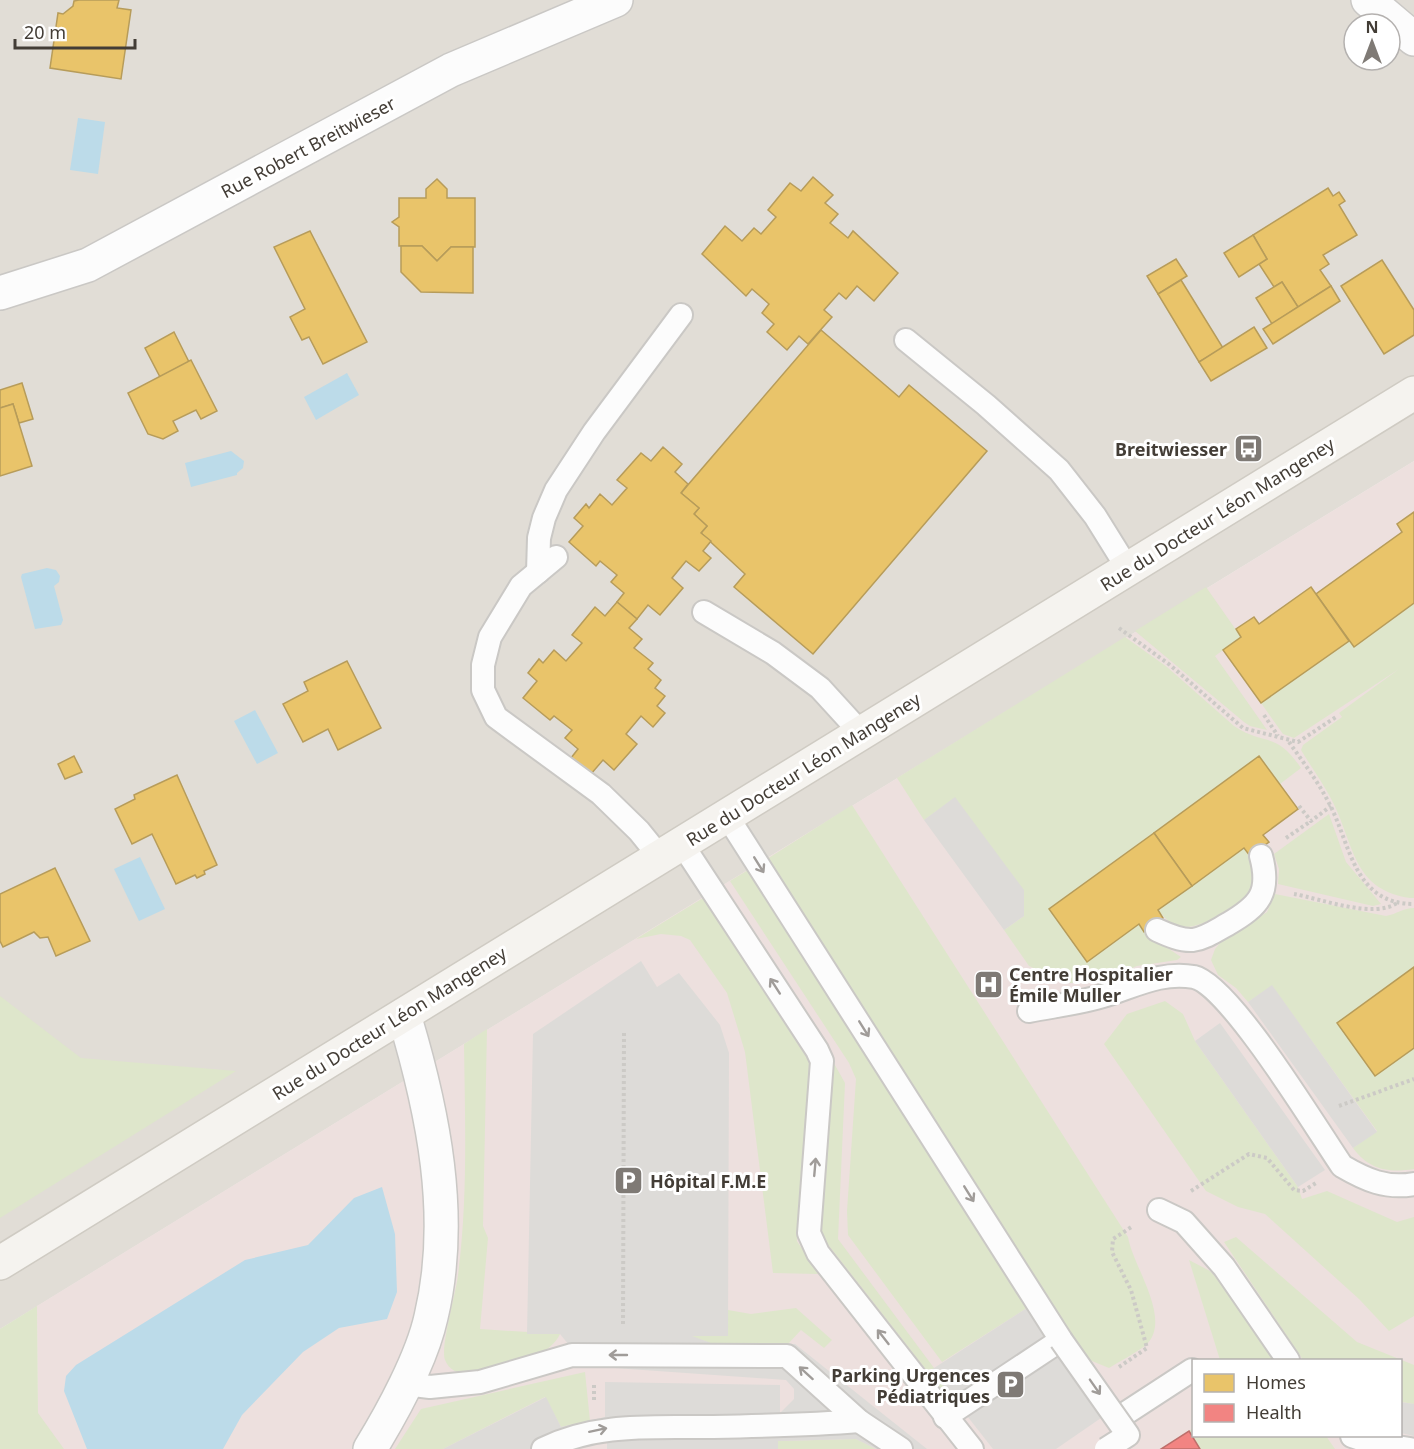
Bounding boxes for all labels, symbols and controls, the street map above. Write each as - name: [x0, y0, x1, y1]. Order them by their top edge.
- scale bar: [15, 12, 135, 50]
- north arrow: [1342, 12, 1402, 72]
- text: N: [1365, 16, 1379, 38]
- text: 20 m: [24, 20, 66, 44]
- street label: Rue Robert Breitwieser: [217, 91, 400, 203]
- street label: Rue du Docteur Léon Mangeney: [1095, 431, 1339, 596]
- bus stop icon: Breitwiesser: [1232, 433, 1264, 465]
- place label: Breitwiesser: [1115, 437, 1227, 461]
- street label: Rue du Docteur Léon Mangeney: [681, 686, 925, 851]
- one-way arrow: [754, 856, 766, 873]
- street label: Rue du Docteur Léon Mangeney: [267, 940, 511, 1105]
- place label: Centre Hospitalier Émile Muller: [1009, 962, 1173, 1007]
- hospital icon: Centre Hospitalier Émile Muller: [972, 968, 1004, 1000]
- one-way arrow: [769, 978, 781, 994]
- one-way arrow: [858, 1020, 870, 1037]
- one-way arrow: [810, 1157, 821, 1177]
- parking icon: Hôpital F.M.E: [613, 1165, 645, 1197]
- place label: Hôpital F.M.E: [650, 1169, 766, 1193]
- one-way arrow: [963, 1185, 975, 1202]
- one-way arrow: [877, 1330, 890, 1346]
- one-way arrow: [608, 1349, 628, 1361]
- legend: [1192, 1359, 1402, 1437]
- place label: Parking Urgences Pédiatriques: [831, 1363, 990, 1408]
- one-way arrow: [799, 1366, 814, 1380]
- parking icon: Parking Urgences Pédiatriques: [995, 1369, 1027, 1401]
- text: Homes: [1246, 1370, 1306, 1394]
- one-way arrow: [1089, 1379, 1101, 1395]
- text: Health: [1246, 1400, 1302, 1424]
- one-way arrow: [587, 1424, 607, 1435]

